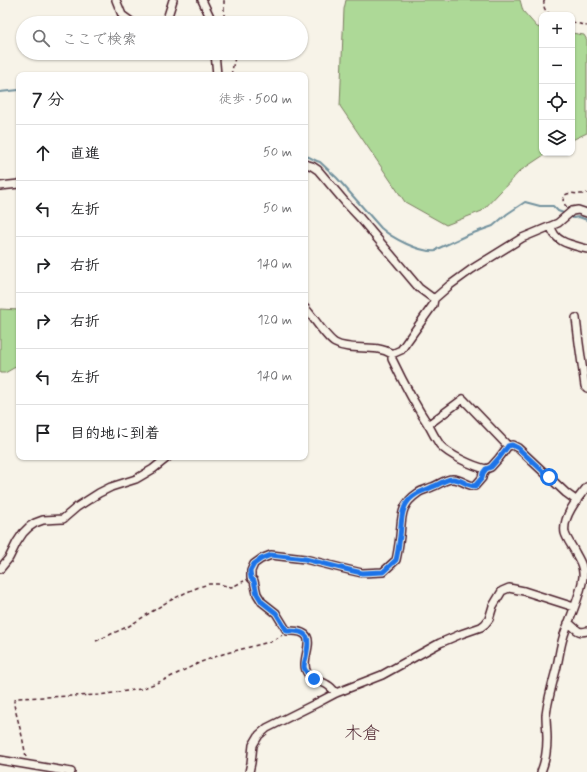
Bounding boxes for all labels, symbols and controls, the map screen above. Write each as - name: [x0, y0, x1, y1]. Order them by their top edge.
- map controls: [539, 12, 575, 156]
- button: +: [539, 12, 575, 48]
- search box: [16, 16, 308, 60]
- icon: search: [30, 27, 52, 49]
- text: ここで検索: [62, 30, 137, 50]
- button: −: [539, 48, 575, 84]
- button: locate: [539, 84, 575, 120]
- text: 7 分: [32, 89, 64, 111]
- text: 徒歩 · 500 m: [219, 91, 292, 108]
- button: layers: [539, 120, 575, 156]
- icon: ahead: [32, 142, 54, 164]
- text: 直進: [70, 144, 100, 164]
- text: 50 m: [263, 144, 292, 161]
- icon: left: [32, 198, 54, 220]
- text: 左折: [70, 200, 100, 220]
- text: 50 m: [263, 200, 292, 217]
- icon: right: [32, 254, 54, 276]
- text: 右折: [70, 256, 100, 276]
- text: 140 m: [257, 256, 292, 273]
- icon: right: [32, 310, 54, 332]
- text: 右折: [70, 312, 100, 332]
- text: 120 m: [258, 312, 292, 329]
- icon: left: [32, 366, 54, 388]
- text: 左折: [70, 368, 100, 388]
- text: 140 m: [257, 368, 292, 385]
- icon: arrive: [32, 422, 54, 444]
- text: 目的地に到着: [70, 424, 160, 444]
- route start: [540, 468, 558, 486]
- route end: [305, 670, 323, 688]
- district label: 木倉: [344, 722, 380, 746]

